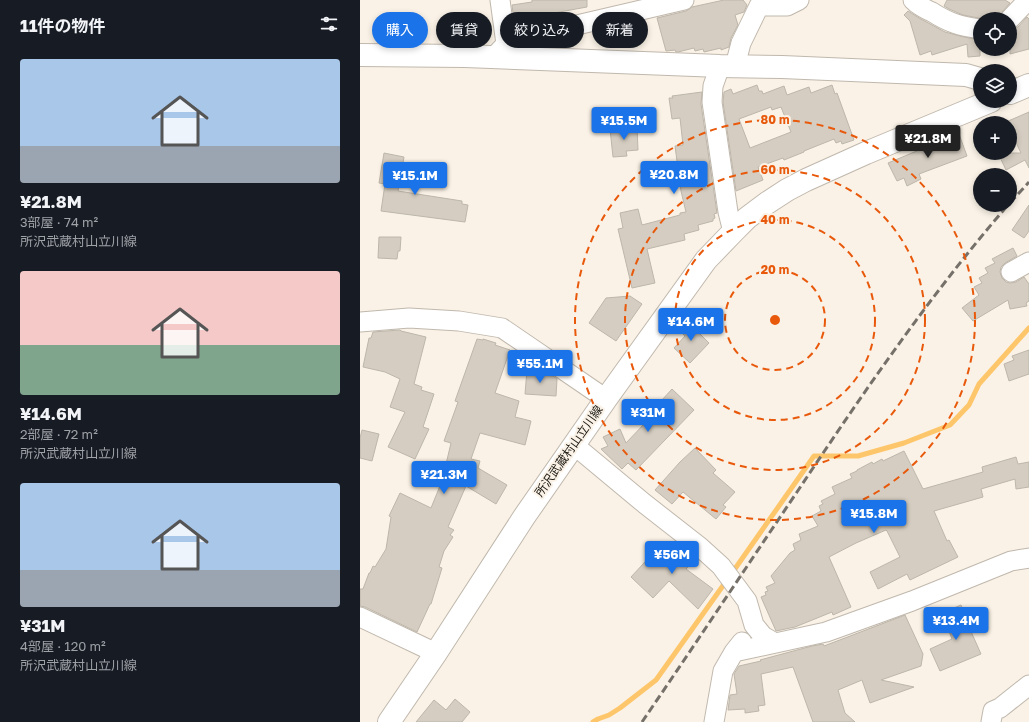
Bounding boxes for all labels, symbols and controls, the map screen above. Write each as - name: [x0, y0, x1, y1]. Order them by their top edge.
- chip: 購入: [372, 12, 428, 48]
- chip: 賃貸: [436, 12, 492, 48]
- chip: 絞り込み: [500, 12, 584, 48]
- chip: 新着: [592, 12, 648, 48]
- map controls: [973, 12, 1017, 212]
- button: locate: [973, 12, 1017, 56]
- icon: filters: [318, 13, 340, 35]
- text: 11件の物件: [20, 15, 106, 36]
- button: layers: [973, 64, 1017, 108]
- icon: home: [144, 85, 216, 157]
- pin: ¥15.5M: [591, 107, 657, 141]
- text: ¥15.5M: [601, 112, 647, 128]
- text: 80 m: [761, 112, 789, 127]
- button: +: [973, 116, 1017, 160]
- pin: ¥21.8M: [895, 125, 961, 159]
- text: ¥21.8M: [904, 130, 952, 146]
- pin: ¥20.8M: [641, 161, 707, 195]
- pin: ¥15.1M: [382, 162, 448, 196]
- text: 60 m: [761, 162, 789, 177]
- text: ¥20.8M: [649, 166, 699, 182]
- text: ¥15.1M: [392, 167, 438, 183]
- button: −: [973, 168, 1017, 212]
- text: ¥21.8M: [20, 191, 82, 212]
- text: 40 m: [761, 212, 789, 227]
- text: 3部屋 · 74 m²: [20, 214, 98, 230]
- text: 所沢武蔵村山立川線: [20, 233, 137, 249]
- text: 20 m: [761, 262, 789, 277]
- icon: home: [144, 297, 216, 369]
- pin: ¥14.6M: [658, 308, 724, 342]
- text: ¥14.6M: [667, 313, 715, 329]
- centre of rings: [768, 313, 782, 327]
- pin: ¥55.1M: [507, 350, 573, 384]
- text: ¥55.1M: [517, 355, 563, 371]
- pin: ¥31M: [624, 399, 672, 433]
- street label: 所沢武蔵村山立川線: [531, 402, 606, 499]
- text: ¥14.6M: [20, 403, 82, 424]
- text: ¥31M: [631, 404, 665, 420]
- text: 2部屋 · 72 m²: [20, 426, 98, 442]
- text: 所沢武蔵村山立川線: [20, 445, 137, 461]
- pin: ¥21.3M: [411, 461, 477, 495]
- text: ¥21.3M: [421, 466, 467, 482]
- pin: ¥15.8M: [841, 500, 907, 534]
- text: ¥15.8M: [850, 505, 898, 521]
- icon: home: [144, 509, 216, 581]
- pin: ¥56M: [648, 541, 696, 575]
- text: ¥56M: [654, 546, 690, 562]
- pin: ¥13.4M: [923, 607, 989, 641]
- text: ¥13.4M: [932, 612, 980, 628]
- text: ¥31M: [20, 615, 65, 636]
- text: 4部屋 · 120 m²: [20, 638, 106, 654]
- text: 所沢武蔵村山立川線: [20, 657, 137, 673]

